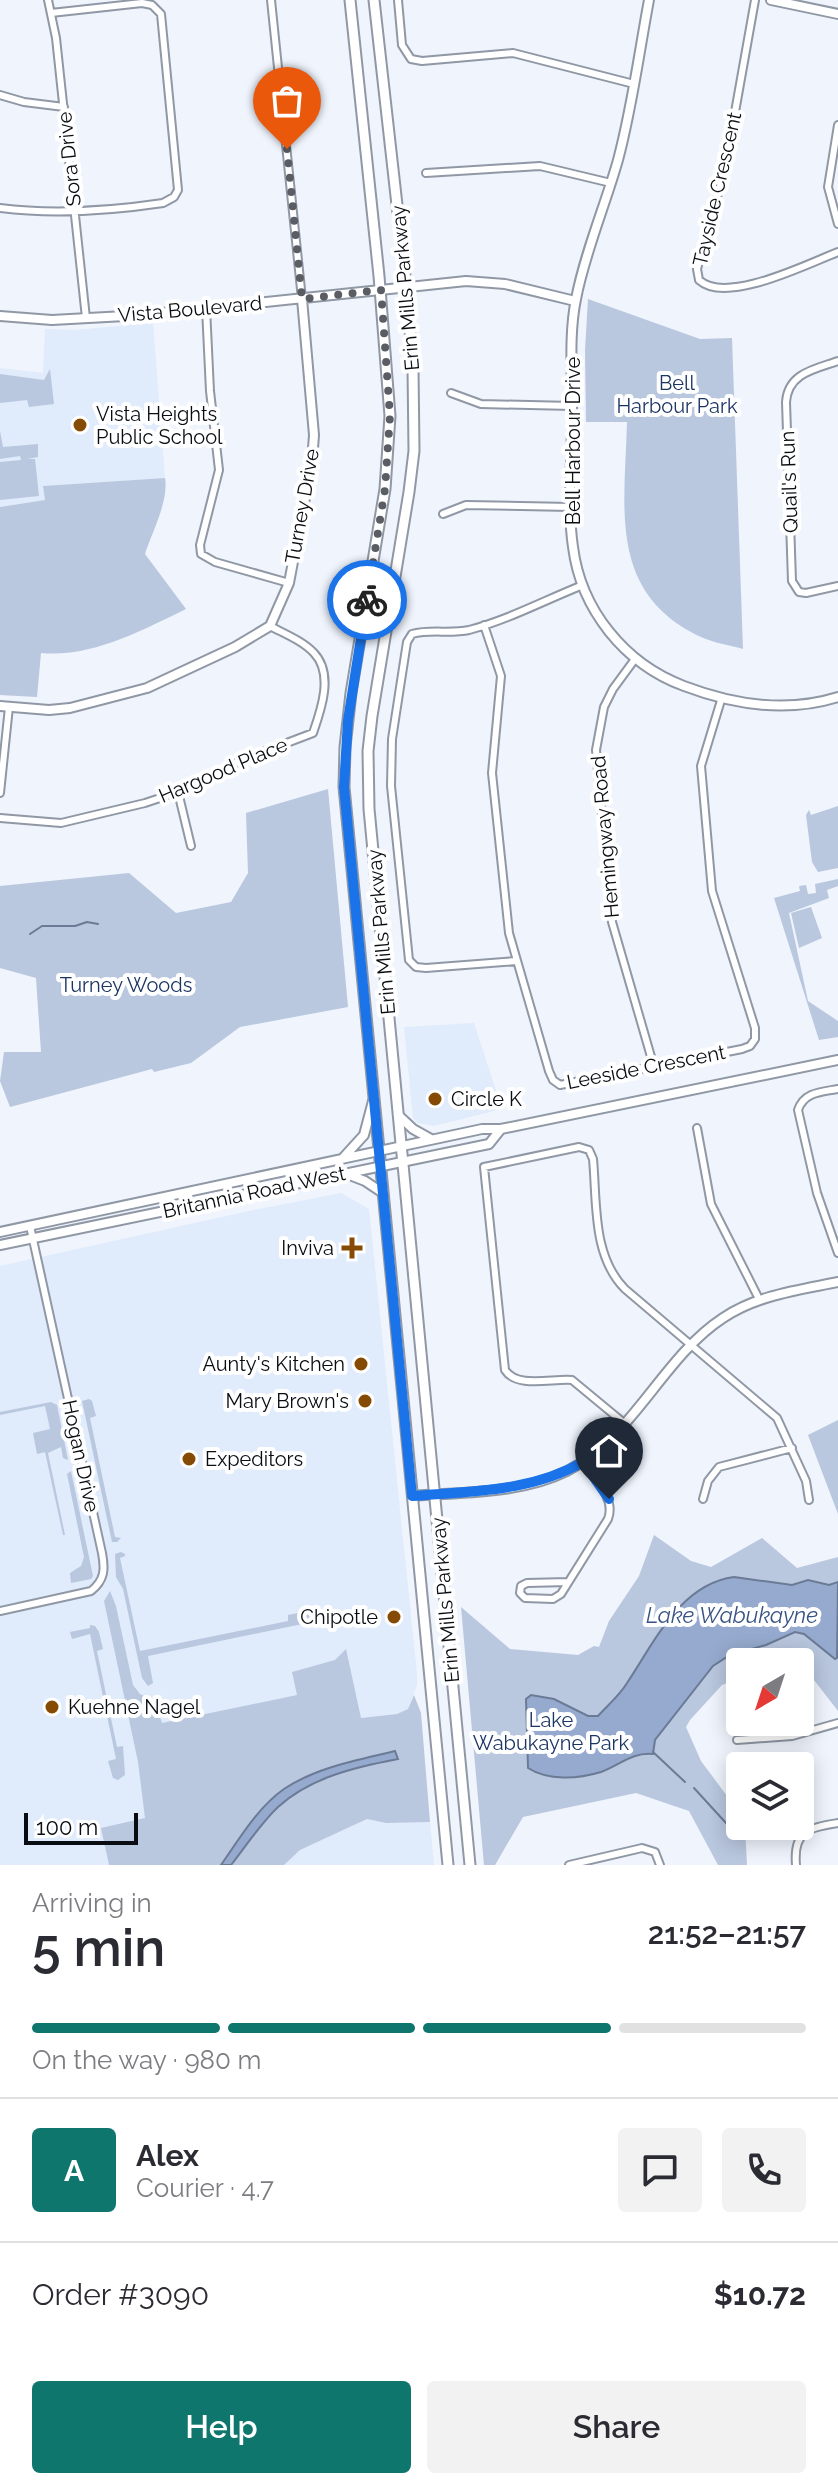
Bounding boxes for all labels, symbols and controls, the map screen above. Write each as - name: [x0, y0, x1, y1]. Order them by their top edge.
- pin: [253, 67, 321, 149]
- icon: bag: [265, 79, 309, 123]
- street label: Tayside Crescent: [688, 109, 746, 268]
- street label: Sora Drive: [52, 110, 86, 207]
- street label: Erin Mills Parkway: [386, 204, 424, 372]
- street label: Vista Boulevard: [117, 291, 263, 327]
- street label: Bell Harbour Drive: [561, 356, 585, 525]
- park label: Bell Harbour Park: [616, 371, 738, 418]
- place label: Vista Heights Public School: [96, 402, 223, 449]
- marker: Vista Heights Public School: [71, 416, 89, 434]
- street label: Quail's Run: [775, 430, 803, 534]
- street label: Turney Drive: [280, 447, 324, 565]
- courier: [327, 560, 407, 640]
- icon: bike: [345, 578, 389, 622]
- street label: Hargood Place: [155, 732, 291, 808]
- street label: Hemingway Road: [586, 755, 624, 919]
- street label: Erin Mills Parkway: [362, 848, 400, 1016]
- park label: Turney Woods: [60, 973, 192, 997]
- street label: Leeside Crescent: [565, 1040, 728, 1094]
- place label: Circle K: [451, 1087, 522, 1111]
- marker: Circle K: [426, 1090, 444, 1108]
- street label: Britannia Road West: [161, 1161, 348, 1223]
- place label: Inviva: [281, 1236, 334, 1260]
- marker: Inviva: [341, 1237, 363, 1259]
- place label: Aunty's Kitchen: [202, 1352, 345, 1376]
- marker: Aunty's Kitchen: [352, 1355, 370, 1373]
- place label: Mary Brown's: [226, 1389, 349, 1413]
- marker: Mary Brown's: [356, 1392, 374, 1410]
- street label: Hogan Drive: [57, 1398, 105, 1515]
- pin: [575, 1417, 643, 1499]
- icon: home: [587, 1429, 631, 1473]
- place label: Expeditors: [205, 1447, 303, 1471]
- marker: Expeditors: [180, 1450, 198, 1468]
- street label: Erin Mills Parkway: [426, 1516, 464, 1684]
- water label: Lake Wabukayne: [646, 1602, 818, 1628]
- place label: Chipotle: [300, 1605, 378, 1629]
- marker: Chipotle: [385, 1608, 403, 1626]
- north arrow: [726, 1648, 814, 1736]
- map controls: [726, 1648, 814, 1840]
- place label: Kuehne Nagel: [68, 1695, 201, 1719]
- marker: Kuehne Nagel: [43, 1698, 61, 1716]
- park label: Lake Wabukayne Park: [473, 1708, 630, 1755]
- button: layers: [726, 1752, 814, 1840]
- scale bar: [24, 1809, 138, 1845]
- text: 100 m: [36, 1814, 98, 1840]
- text: Arriving in: [32, 1888, 152, 1918]
- text: 21:52–21:57: [648, 1916, 806, 1951]
- text: 5 min: [32, 1917, 165, 1978]
- text: On the way · 980 m: [32, 2045, 261, 2075]
- button: chat: [618, 2128, 702, 2212]
- button: phone: [722, 2128, 806, 2212]
- text: Alex: [136, 2138, 199, 2173]
- text: A: [64, 2153, 84, 2188]
- text: Courier · 4.7: [136, 2173, 274, 2203]
- text: Order #3090: [32, 2277, 209, 2312]
- text: $10.72: [714, 2277, 806, 2312]
- button: Help: [32, 2381, 411, 2473]
- button: Share: [427, 2381, 806, 2473]

